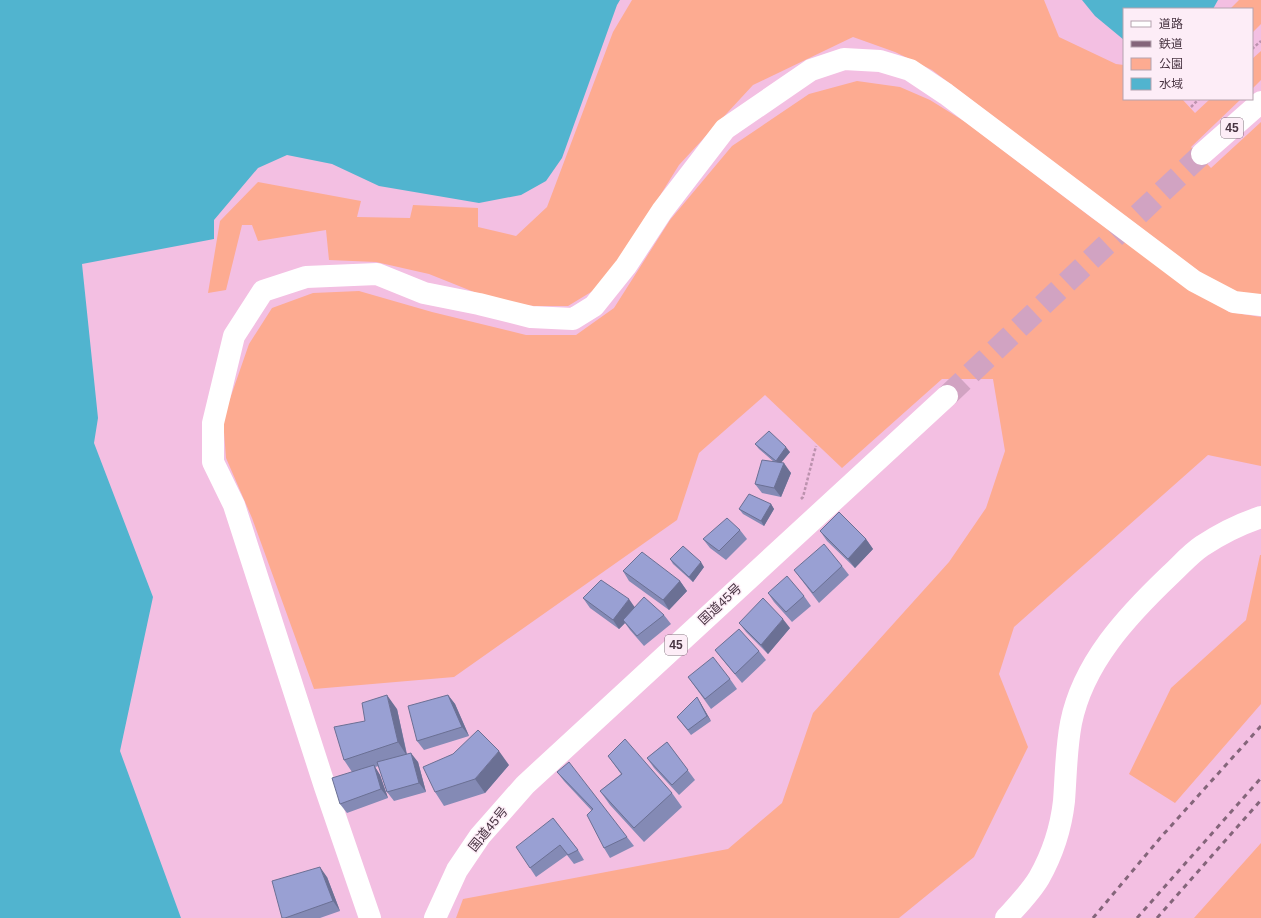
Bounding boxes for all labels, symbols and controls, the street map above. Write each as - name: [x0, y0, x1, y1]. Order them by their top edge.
- legend: [1123, 8, 1253, 100]
- text: 道路: [1159, 17, 1183, 31]
- text: 鉄道: [1159, 37, 1183, 51]
- text: 公園: [1159, 57, 1183, 71]
- text: 水域: [1159, 77, 1183, 91]
- road number: 45: [1221, 118, 1243, 138]
- street label: 国道45号: [695, 580, 745, 628]
- road number: 45: [665, 635, 687, 655]
- street label: 国道45号: [465, 804, 511, 854]

